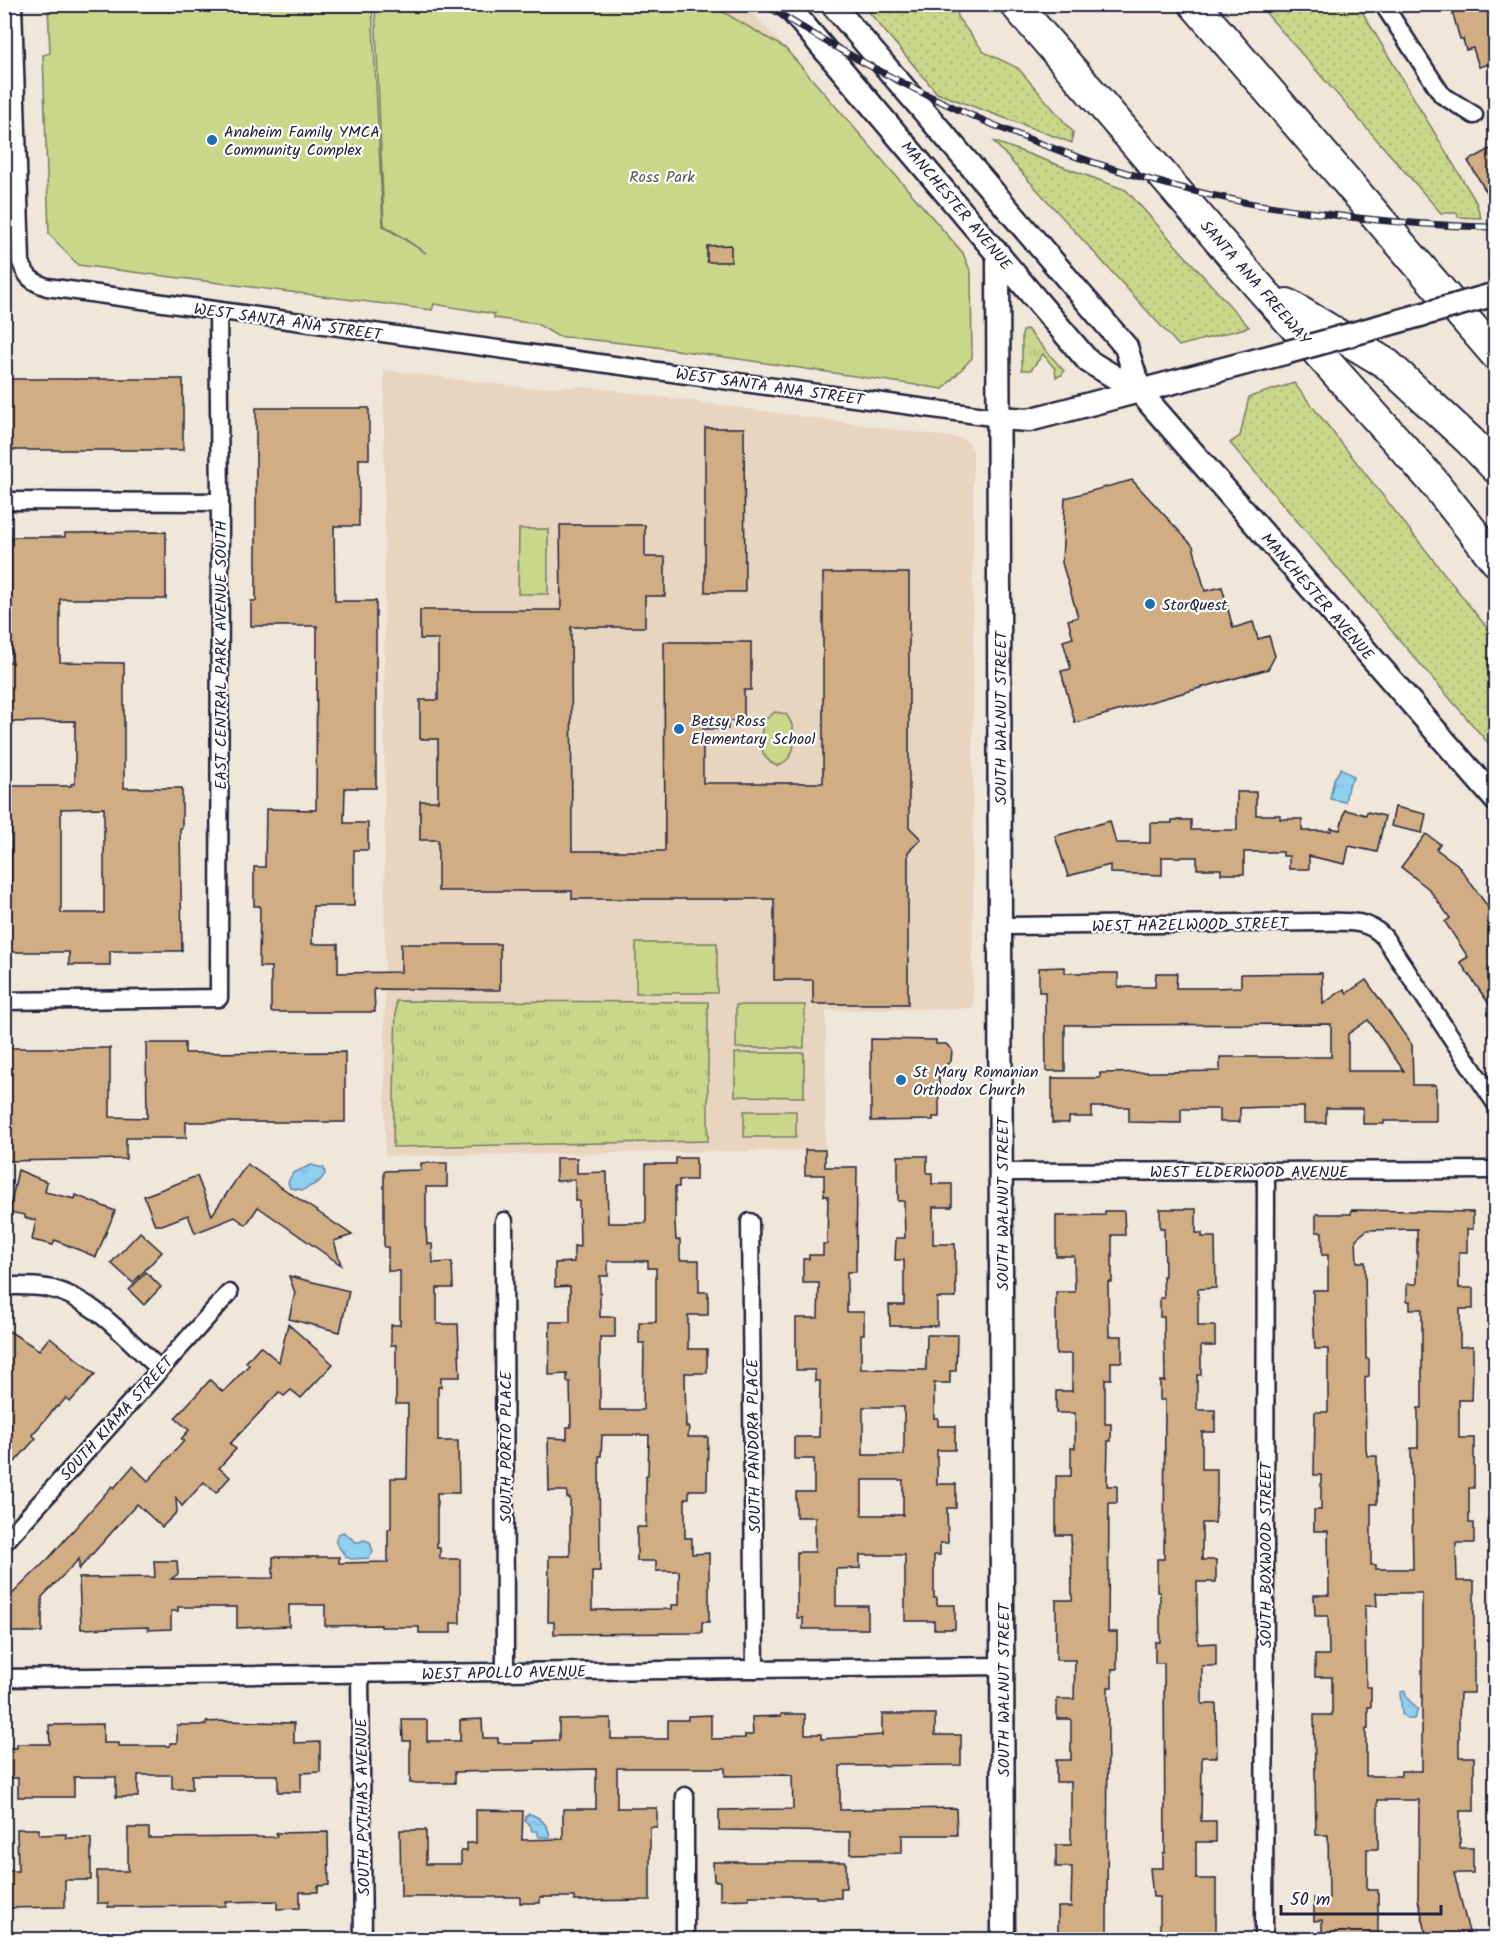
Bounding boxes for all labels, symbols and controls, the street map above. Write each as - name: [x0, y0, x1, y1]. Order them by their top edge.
- place label: Anaheim Family YMCA Community Complex: [224, 120, 380, 163]
- marker: Anaheim Family YMCA Community Complex: [205, 133, 219, 147]
- street label: MANCHESTER AVENUE: [894, 136, 1018, 277]
- park label: Ross Park: [629, 165, 695, 190]
- street label: SANTA ANA FREEWAY: [1193, 215, 1317, 352]
- street label: WEST SANTA ANA STREET: [192, 297, 385, 348]
- street label: WEST SANTA ANA STREET: [674, 362, 867, 413]
- street label: EAST CENTRAL PARK AVENUE SOUTH: [209, 520, 234, 790]
- street label: MANCHESTER AVENUE: [1254, 528, 1380, 667]
- place label: StorQuest: [1162, 593, 1228, 618]
- marker: StorQuest: [1143, 597, 1157, 611]
- street label: SOUTH WALNUT STREET: [989, 630, 1014, 805]
- place label: Betsy Ross Elementary School: [691, 709, 816, 752]
- marker: Betsy Ross Elementary School: [672, 722, 686, 736]
- street label: WEST HAZELWOOD STREET: [1092, 911, 1290, 940]
- place label: St Mary Romanian Orthodox Church: [913, 1060, 1039, 1103]
- marker: St Mary Romanian Orthodox Church: [894, 1073, 908, 1087]
- street label: SOUTH WALNUT STREET: [991, 1116, 1016, 1291]
- street label: WEST ELDERWOOD AVENUE: [1150, 1160, 1349, 1185]
- street label: SOUTH KIAMA STREET: [54, 1350, 181, 1487]
- street label: SOUTH PANDORA PLACE: [740, 1358, 769, 1533]
- street label: SOUTH PORTO PLACE: [494, 1370, 519, 1523]
- street label: SOUTH BOXWOOD STREET: [1254, 1461, 1279, 1648]
- street label: SOUTH WALNUT STREET: [992, 1602, 1017, 1777]
- street label: WEST APOLLO AVENUE: [422, 1660, 587, 1687]
- street label: SOUTH PYTHIAS AVENUE: [349, 1717, 378, 1896]
- scale bar: [1281, 1878, 1442, 1916]
- text: 50 m: [1290, 1886, 1330, 1915]

